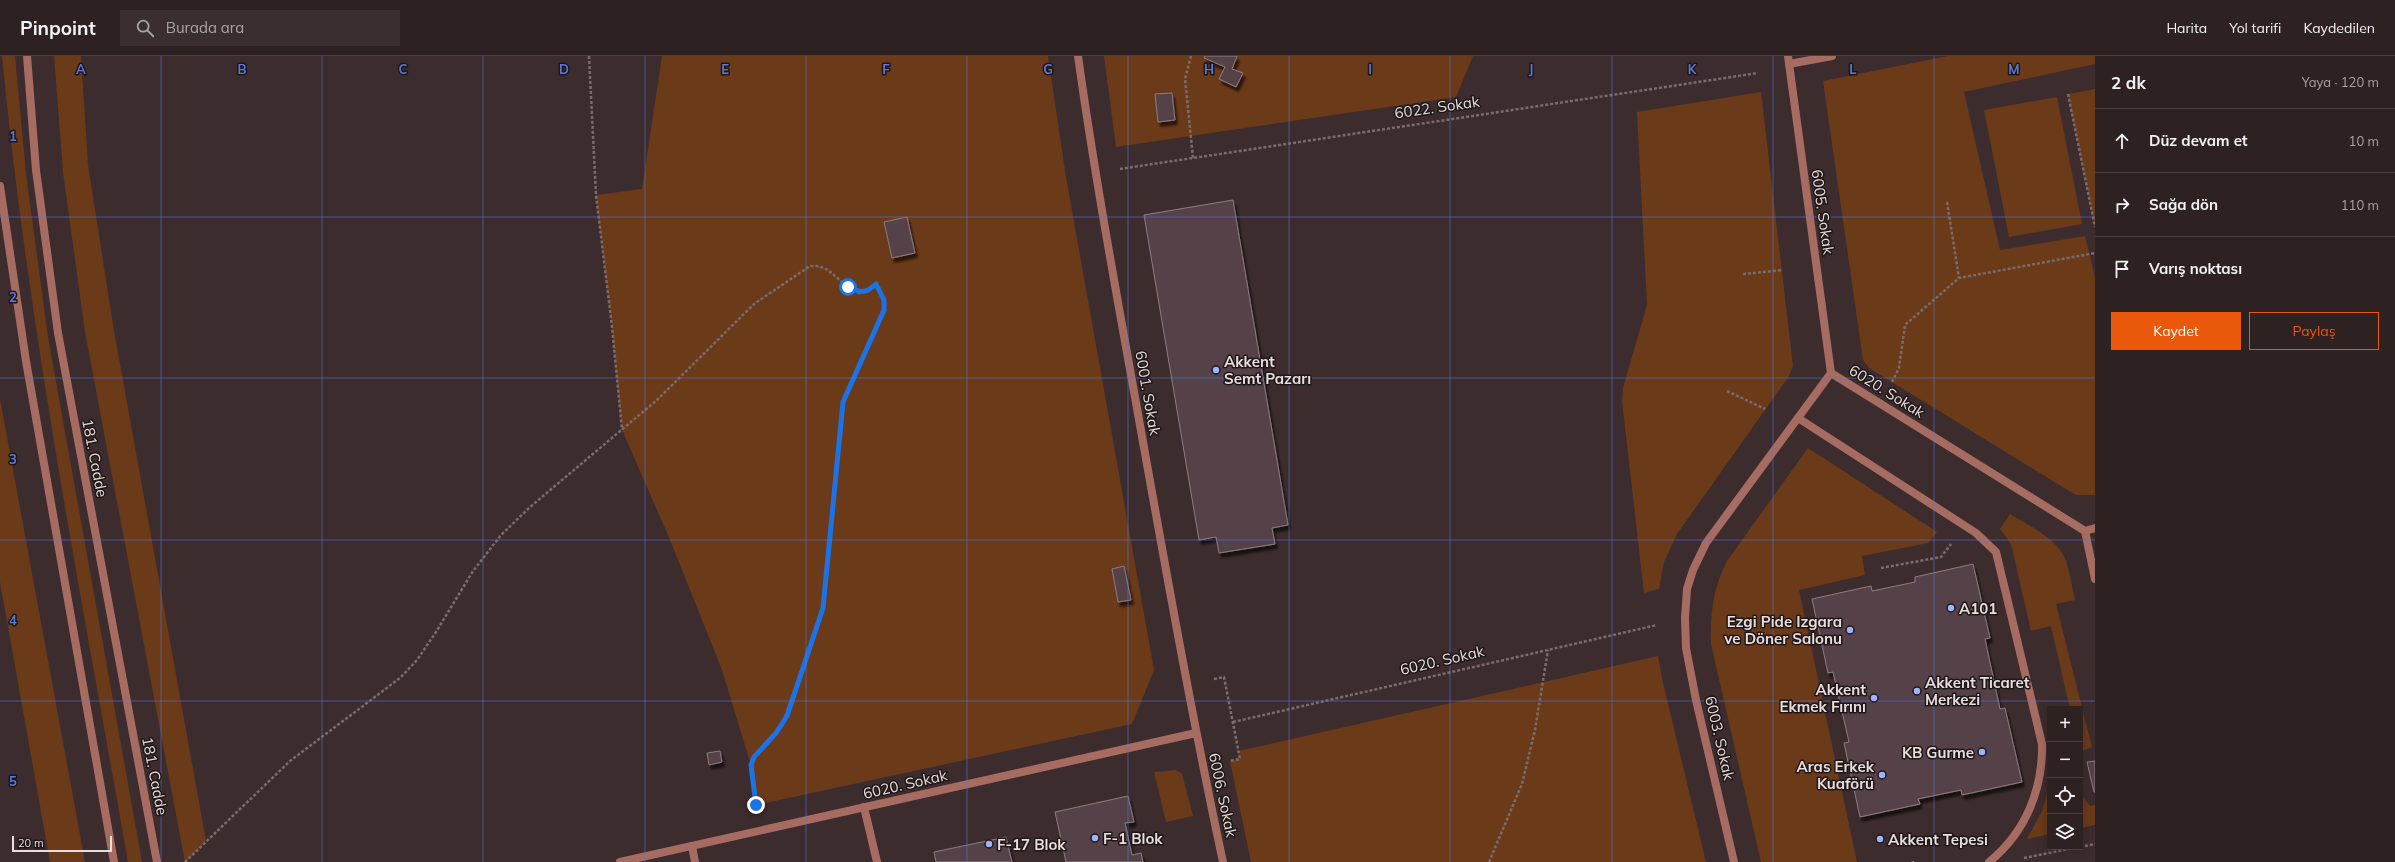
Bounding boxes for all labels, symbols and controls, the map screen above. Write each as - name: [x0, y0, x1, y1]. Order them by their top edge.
- search box: [120, 10, 400, 46]
- text: Pinpoint: [20, 16, 96, 40]
- icon: search: [134, 17, 156, 39]
- text: Burada ara: [166, 18, 244, 37]
- text: Harita: [2166, 19, 2207, 37]
- text: Yol tarifi: [2229, 19, 2281, 37]
- text: Kaydedilen: [2303, 19, 2375, 37]
- text: A: [76, 61, 86, 77]
- text: B: [238, 61, 247, 77]
- text: C: [399, 61, 408, 77]
- text: D: [559, 61, 569, 77]
- text: E: [721, 61, 729, 77]
- text: F: [882, 61, 890, 77]
- text: G: [1043, 61, 1053, 77]
- text: H: [1204, 61, 1214, 77]
- text: I: [1368, 61, 1372, 77]
- text: J: [1529, 61, 1533, 77]
- text: K: [1688, 61, 1698, 77]
- text: L: [1849, 61, 1857, 77]
- text: M: [2008, 61, 2020, 77]
- text: 2 dk: [2111, 72, 2146, 93]
- text: Yaya · 120 m: [2302, 74, 2379, 90]
- street label: 6022. Sokak: [1393, 92, 1481, 122]
- text: 1: [9, 128, 17, 144]
- icon: ahead: [2111, 130, 2133, 152]
- text: Düz devam et: [2149, 131, 2248, 150]
- text: 10 m: [2349, 133, 2379, 149]
- street label: 6005. Sokak: [1808, 168, 1838, 256]
- icon: right: [2111, 194, 2133, 216]
- text: Sağa dön: [2149, 195, 2218, 214]
- text: 110 m: [2341, 197, 2379, 213]
- icon: arrive: [2111, 258, 2133, 280]
- text: Varış noktası: [2149, 259, 2242, 278]
- route start: [839, 278, 857, 296]
- text: 2: [9, 289, 17, 305]
- button: Kaydet: [2111, 312, 2241, 350]
- button: Paylaş: [2249, 312, 2379, 350]
- street label: 6001. Sokak: [1131, 349, 1165, 437]
- place label: Akkent Semt Pazarı: [1224, 352, 1311, 388]
- street label: 6020. Sokak: [1846, 360, 1929, 422]
- marker: Akkent Semt Pazarı: [1211, 365, 1221, 375]
- street label: 181. Cadde: [78, 417, 112, 499]
- text: 3: [9, 451, 17, 467]
- place label: A101: [1959, 599, 1997, 618]
- marker: A101: [1946, 603, 1956, 613]
- text: 4: [9, 612, 17, 628]
- place label: Ezgi Pide Izgara ve Döner Salonu: [1723, 612, 1842, 648]
- marker: Ezgi Pide Izgara ve Döner Salonu: [1845, 625, 1855, 635]
- street label: 6020. Sokak: [1398, 641, 1486, 679]
- place label: Akkent Ticaret Merkezi: [1925, 673, 2030, 709]
- place label: Akkent Ekmek Fırını: [1780, 680, 1866, 716]
- marker: Akkent Ticaret Merkezi: [1912, 686, 1922, 696]
- marker: Akkent Ekmek Fırını: [1869, 693, 1879, 703]
- street label: 6003. Sokak: [1701, 694, 1739, 782]
- map controls: [2047, 706, 2083, 850]
- button: +: [2047, 706, 2083, 742]
- street label: 181. Cadde: [138, 735, 172, 817]
- button: −: [2047, 742, 2083, 778]
- place label: KB Gurme: [1902, 743, 1974, 762]
- marker: KB Gurme: [1977, 747, 1987, 757]
- street label: 6006. Sokak: [1205, 751, 1241, 839]
- place label: Aras Erkek Kuaförü: [1797, 757, 1875, 793]
- street label: 6020. Sokak: [861, 765, 949, 803]
- marker: Aras Erkek Kuaförü: [1877, 770, 1887, 780]
- text: 5: [9, 773, 17, 789]
- button: locate: [2047, 778, 2083, 814]
- route end: [747, 796, 765, 814]
- button: layers: [2047, 814, 2083, 850]
- place label: F-1 Blok: [1103, 829, 1163, 848]
- place label: Akkent Tepesi: [1888, 830, 1988, 849]
- marker: F-1 Blok: [1090, 833, 1100, 843]
- scale bar: [12, 834, 112, 853]
- marker: Akkent Tepesi: [1875, 834, 1885, 844]
- place label: F-17 Blok: [997, 835, 1066, 854]
- text: 20 m: [18, 836, 44, 850]
- marker: F-17 Blok: [984, 839, 994, 849]

